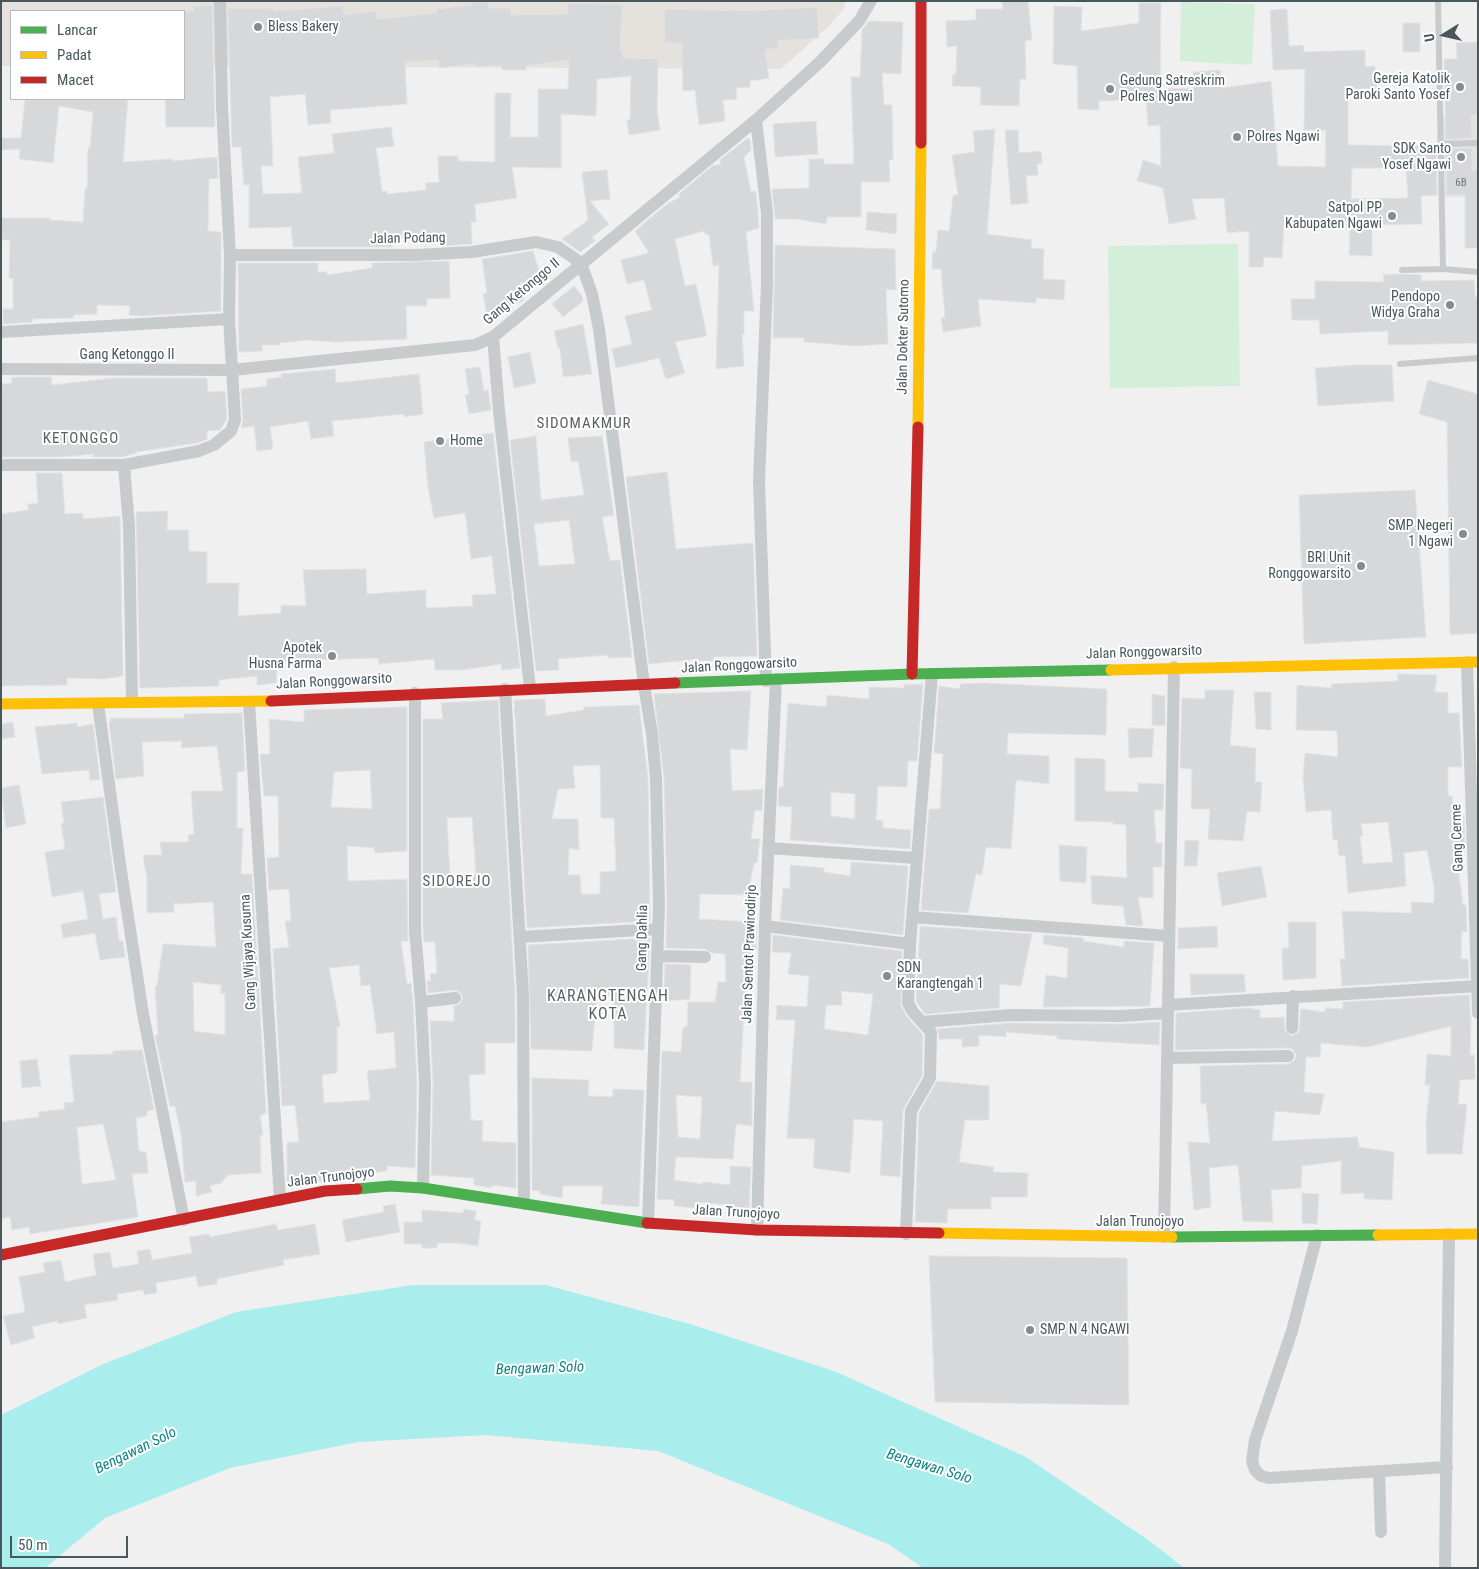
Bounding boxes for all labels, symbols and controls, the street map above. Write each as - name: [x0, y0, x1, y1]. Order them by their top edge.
- legend: [10, 10, 185, 100]
- north arrow: [1419, 10, 1469, 60]
- place label: Bless Bakery: [268, 19, 339, 35]
- text: Lancar: [57, 21, 97, 39]
- marker: Bless Bakery: [252, 21, 264, 33]
- text: U: [1421, 32, 1438, 43]
- text: Padat: [57, 46, 91, 64]
- text: Macet: [57, 71, 94, 89]
- place label: Gereja Katolik Paroki Santo Yosef: [1345, 71, 1450, 104]
- place label: Gedung Satreskrim Polres Ngawi: [1120, 73, 1225, 105]
- marker: Gereja Katolik Paroki Santo Yosef: [1454, 81, 1466, 93]
- marker: Gedung Satreskrim Polres Ngawi: [1104, 83, 1116, 95]
- place label: Polres Ngawi: [1247, 129, 1320, 145]
- marker: Polres Ngawi: [1231, 131, 1243, 143]
- place label: SDK Santo Yosef Ngawi: [1382, 141, 1451, 174]
- marker: SDK Santo Yosef Ngawi: [1455, 151, 1467, 163]
- house number: 6B: [1455, 176, 1467, 190]
- place label: Satpol PP Kabupaten Ngawi: [1285, 200, 1382, 232]
- marker: Satpol PP Kabupaten Ngawi: [1386, 210, 1398, 222]
- street label: Jalan Podang: [370, 230, 446, 248]
- street label: Gang Ketonggo II: [480, 255, 564, 329]
- street label: Jalan Dokter Sutomo: [895, 279, 913, 395]
- place label: Pendopo Widya Graha: [1371, 289, 1440, 322]
- marker: Pendopo Widya Graha: [1444, 299, 1456, 311]
- street label: Gang Ketonggo II: [80, 347, 174, 363]
- district label: SIDOMAKMUR: [535, 415, 633, 433]
- district label: KETONGGO: [42, 430, 120, 448]
- place label: Home: [450, 433, 483, 449]
- marker: Home: [434, 435, 446, 447]
- place label: SMP Negeri 1 Ngawi: [1388, 518, 1453, 550]
- marker: SMP Negeri 1 Ngawi: [1457, 528, 1469, 540]
- place label: BRI Unit Ronggowarsito: [1268, 550, 1351, 582]
- marker: BRI Unit Ronggowarsito: [1355, 560, 1367, 572]
- place label: Apotek Husna Farma: [249, 640, 322, 672]
- street label: Jalan Ronggowarsito: [1086, 643, 1202, 663]
- marker: Apotek Husna Farma: [326, 650, 338, 662]
- street label: Jalan Ronggowarsito: [681, 655, 797, 677]
- street label: Jalan Ronggowarsito: [276, 671, 392, 693]
- street label: Gang Cerme: [1448, 804, 1468, 872]
- district label: SIDOREJO: [422, 873, 492, 891]
- street label: Jalan Sentot Prawirodirjo: [739, 884, 761, 1024]
- street label: Gang Wijaya Kusuma: [238, 894, 260, 1010]
- street label: Gang Dahlia: [634, 905, 652, 971]
- place label: SDN Karangtengah 1: [897, 960, 984, 992]
- marker: SDN Karangtengah 1: [881, 970, 893, 982]
- district label: KARANGTENGAH KOTA: [546, 987, 670, 1025]
- street label: Jalan Trunojoyo: [286, 1164, 376, 1192]
- street label: Jalan Trunojoyo: [692, 1202, 780, 1224]
- street label: Jalan Trunojoyo: [1096, 1214, 1184, 1230]
- place label: SMP N 4 NGAWI: [1040, 1322, 1130, 1338]
- marker: SMP N 4 NGAWI: [1024, 1324, 1036, 1336]
- water label: Bengawan Solo: [496, 1358, 584, 1380]
- water label: Bengawan Solo: [92, 1424, 180, 1478]
- water label: Bengawan Solo: [884, 1445, 974, 1489]
- scale bar: [12, 1526, 130, 1558]
- text: 50 m: [18, 1536, 48, 1554]

